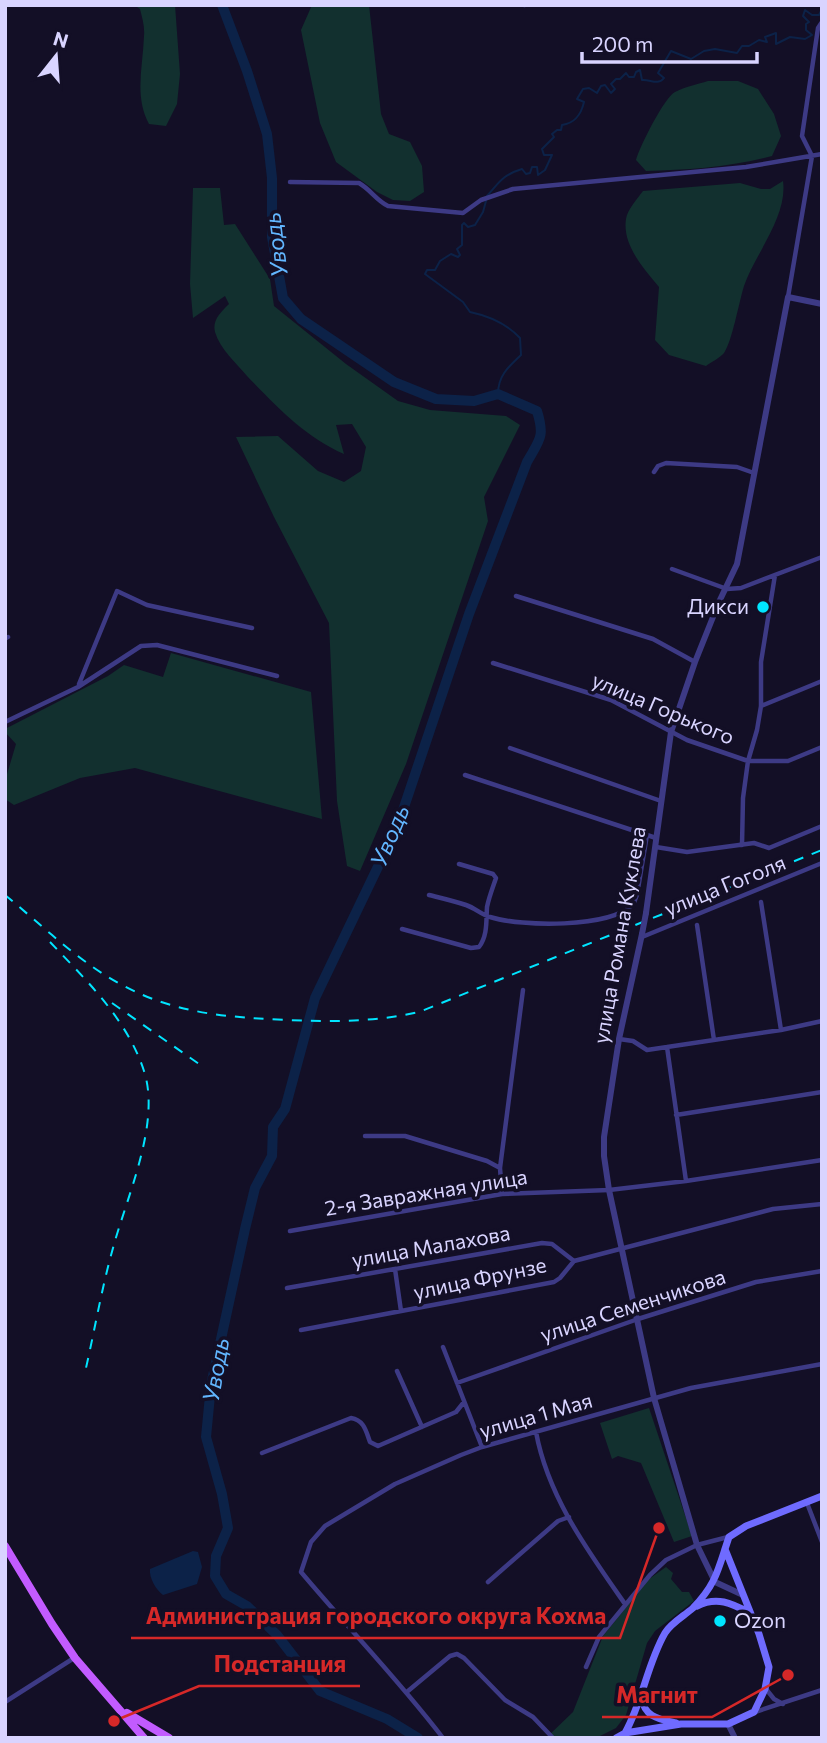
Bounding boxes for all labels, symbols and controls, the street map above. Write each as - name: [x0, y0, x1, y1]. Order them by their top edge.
- north arrow: [21, 21, 91, 91]
- scale bar: [582, 21, 757, 65]
- text: N: [51, 26, 71, 52]
- text: 200 m: [592, 31, 653, 56]
- water label: Уводь: [257, 211, 293, 279]
- place label: Дикси: [687, 593, 749, 618]
- marker: Дикси: [755, 599, 771, 615]
- street label: улица Горького: [589, 666, 739, 749]
- water label: Уводь: [363, 800, 415, 871]
- street label: улица Романа Куклева: [587, 824, 650, 1045]
- street label: улица Гоголя: [660, 849, 789, 920]
- street label: 2-я Завражная улица: [323, 1163, 529, 1220]
- street label: улица Малахова: [350, 1219, 512, 1272]
- street label: улица Фрунзе: [411, 1251, 549, 1304]
- street label: улица Семенчикова: [537, 1263, 728, 1346]
- water label: Уводь: [196, 1335, 234, 1404]
- street label: улица 1 Мая: [476, 1387, 595, 1443]
- callout: Администрация городского округа Кохма: [131, 1594, 620, 1638]
- text: Администрация городского округа Кохма: [146, 1601, 606, 1629]
- place label: Ozon: [734, 1607, 786, 1632]
- marker: Ozon: [712, 1613, 728, 1629]
- callout: Подстанция: [199, 1642, 360, 1686]
- text: Подстанция: [214, 1649, 346, 1677]
- callout: Магнит: [602, 1673, 712, 1717]
- text: Магнит: [616, 1680, 698, 1708]

